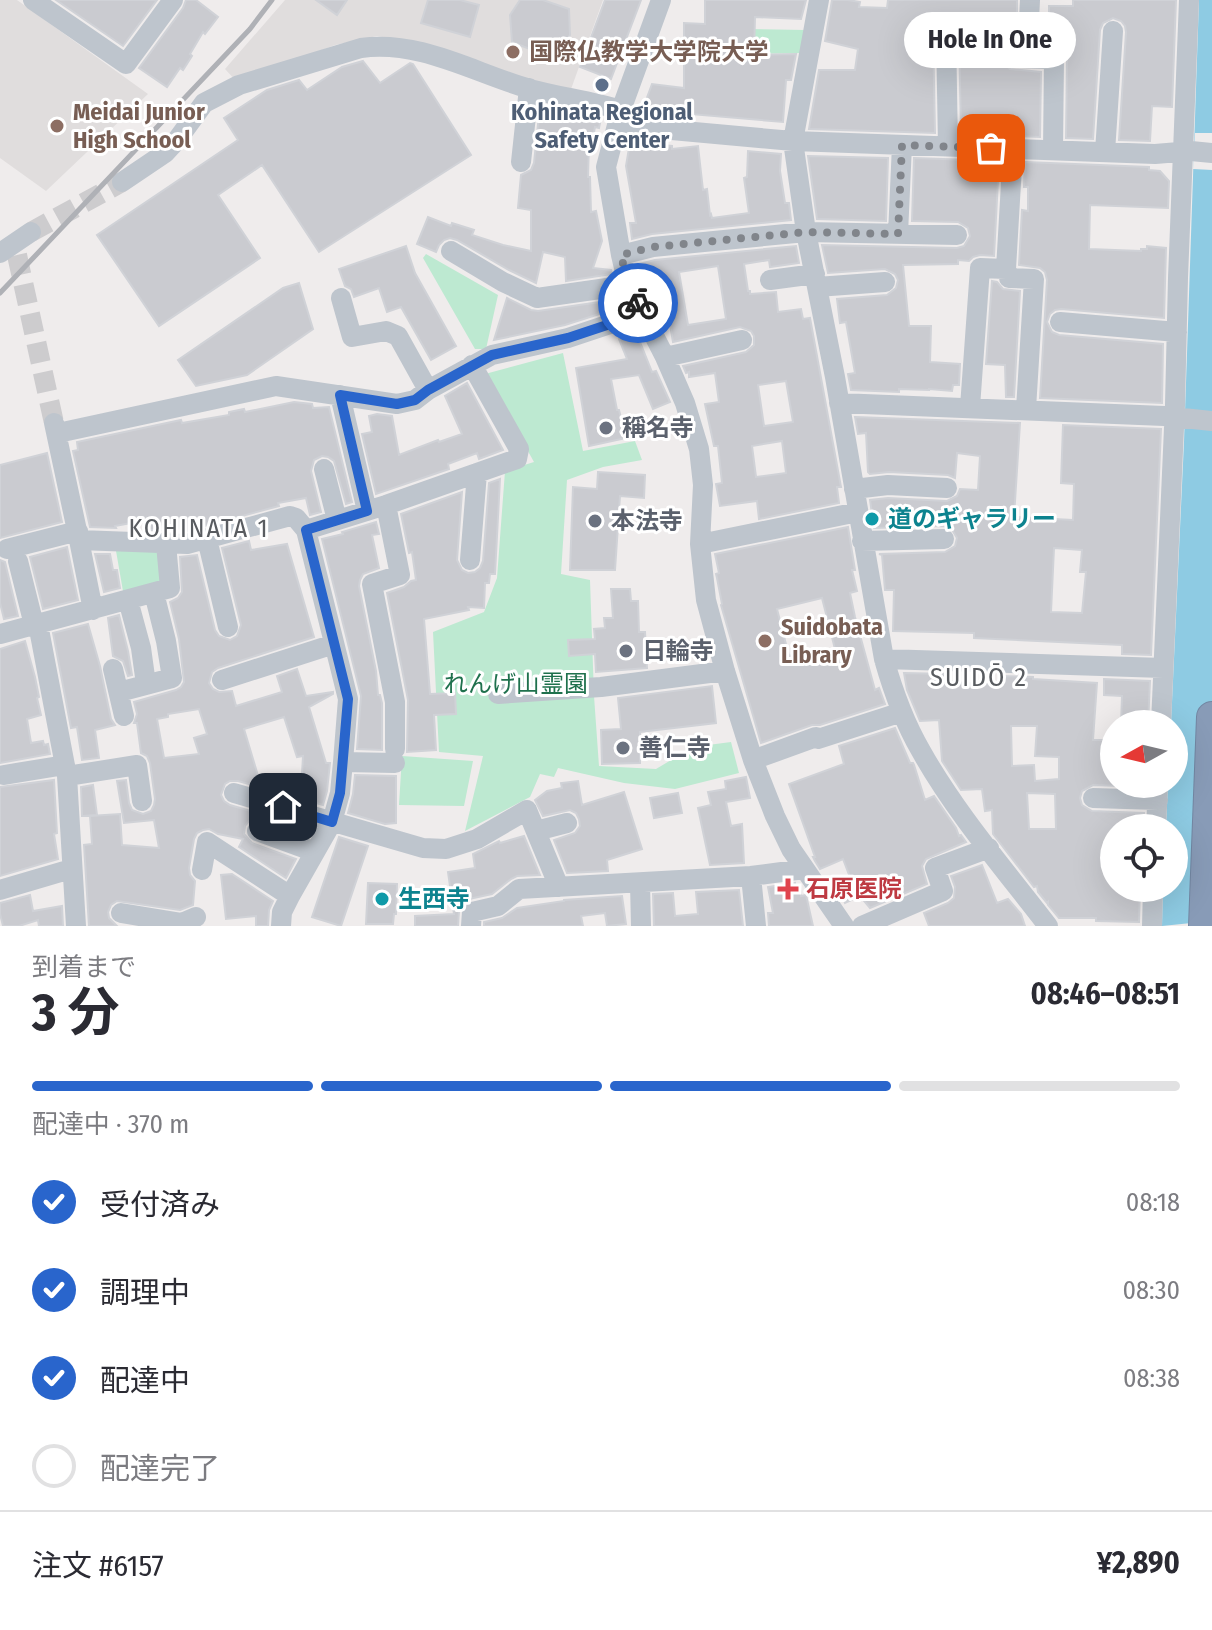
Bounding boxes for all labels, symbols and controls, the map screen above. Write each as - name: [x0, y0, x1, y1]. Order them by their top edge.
- callout: Hole In One: [905, 12, 1077, 68]
- text: Hole In One: [928, 24, 1052, 55]
- place label: 国際仏教学大学院大学: [529, 38, 769, 66]
- marker: 国際仏教学大学院大学: [504, 43, 522, 61]
- marker: Kohinata Regional Safety Center: [593, 76, 611, 94]
- place label: Meidai Junior High School: [73, 98, 205, 154]
- place label: Kohinata Regional Safety Center: [511, 98, 693, 154]
- pin: [957, 114, 1025, 182]
- marker: Meidai Junior High School: [48, 117, 66, 135]
- icon: bag: [969, 126, 1013, 170]
- courier: [598, 263, 678, 343]
- icon: bike: [616, 281, 660, 325]
- place label: 稱名寺: [622, 414, 694, 442]
- marker: 稱名寺: [597, 419, 615, 437]
- place label: 道のギャラリー: [888, 505, 1056, 533]
- place label: 本法寺: [611, 507, 683, 535]
- marker: 道のギャラリー: [863, 510, 881, 528]
- marker: 本法寺: [586, 512, 604, 530]
- district label: KOHINATA 1: [128, 513, 270, 544]
- place label: Suidobata Library: [781, 613, 883, 669]
- marker: Suidobata Library: [756, 632, 774, 650]
- place label: 日輪寺: [642, 637, 714, 665]
- marker: 日輪寺: [617, 642, 635, 660]
- district label: SUIDŌ 2: [930, 662, 1028, 693]
- park label: れんげ山霊園: [444, 670, 588, 698]
- north arrow: [1100, 710, 1188, 798]
- map controls: [1100, 710, 1188, 902]
- place label: 善仁寺: [639, 734, 711, 762]
- marker: 善仁寺: [614, 739, 632, 757]
- pin: [249, 773, 317, 841]
- icon: home: [261, 785, 305, 829]
- button: locate: [1100, 814, 1188, 902]
- place label: 石原医院: [806, 875, 902, 903]
- marker: 石原医院: [777, 878, 799, 900]
- place label: 生西寺: [398, 885, 470, 913]
- marker: 生西寺: [373, 890, 391, 908]
- text: 到着まで: [32, 952, 136, 983]
- text: 08:46–08:51: [1031, 976, 1180, 1012]
- text: 3 分: [32, 981, 119, 1044]
- text: 配達中 · 370 m: [32, 1109, 189, 1140]
- icon: check: [32, 1180, 76, 1224]
- text: 受付済み: [100, 1187, 220, 1223]
- text: 08:18: [1126, 1187, 1180, 1218]
- icon: check: [32, 1268, 76, 1312]
- text: 調理中: [100, 1275, 190, 1311]
- text: 08:30: [1122, 1275, 1180, 1306]
- icon: check: [32, 1356, 76, 1400]
- text: 配達中: [100, 1363, 190, 1399]
- text: 08:38: [1123, 1363, 1180, 1394]
- text: 配達完了: [100, 1451, 220, 1487]
- text: ¥2,890: [1097, 1545, 1180, 1581]
- text: 注文 #6157: [32, 1548, 164, 1584]

